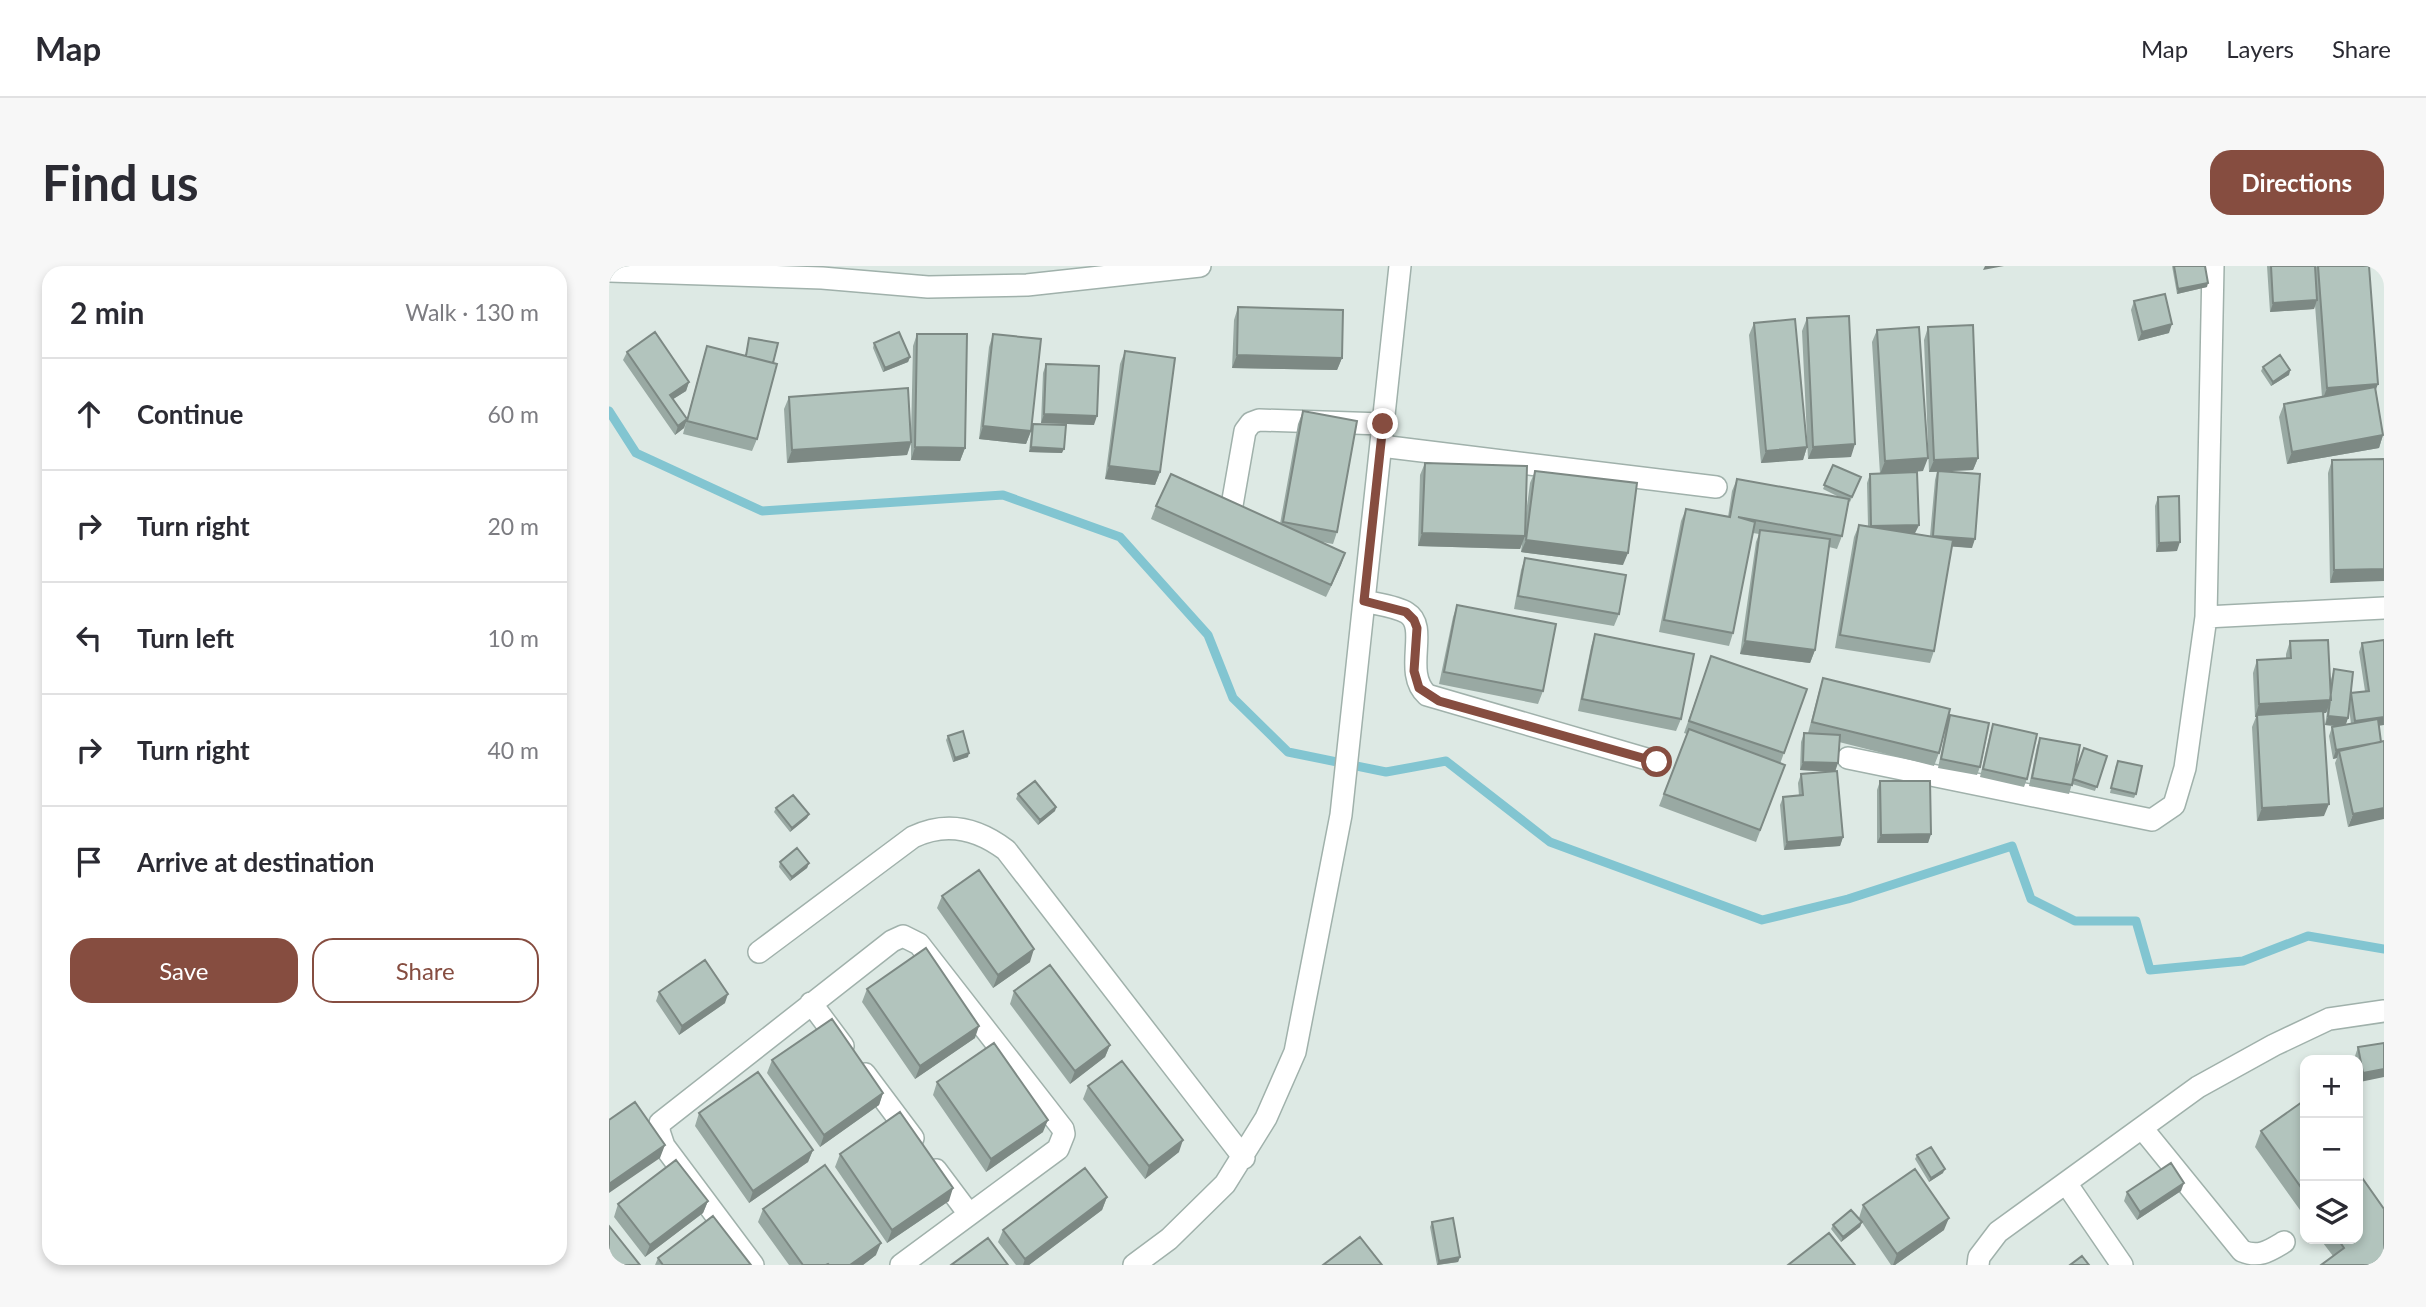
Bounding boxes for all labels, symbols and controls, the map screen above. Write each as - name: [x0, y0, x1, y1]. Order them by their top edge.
- text: Map: [35, 28, 101, 68]
- text: Map: [2141, 34, 2188, 63]
- text: Layers: [2226, 34, 2294, 63]
- text: Share: [2332, 34, 2391, 63]
- button: Directions: [2210, 150, 2384, 215]
- text: Find us: [42, 153, 199, 211]
- text: 2 min: [70, 294, 144, 330]
- text: Walk · 130 m: [405, 298, 539, 326]
- icon: ahead: [70, 395, 108, 433]
- text: Continue: [137, 398, 243, 430]
- text: 60 m: [488, 400, 539, 428]
- route end: [1367, 408, 1398, 439]
- icon: right: [70, 507, 108, 545]
- text: Turn right: [137, 510, 250, 542]
- text: 20 m: [488, 512, 539, 540]
- icon: left: [70, 619, 108, 657]
- text: Turn left: [137, 622, 234, 654]
- text: 10 m: [488, 624, 539, 652]
- icon: right: [70, 731, 108, 769]
- text: Turn right: [137, 734, 250, 766]
- text: 40 m: [488, 736, 539, 764]
- route start: [1641, 746, 1672, 777]
- icon: arrive: [70, 843, 108, 881]
- text: Arrive at destination: [137, 846, 374, 878]
- button: Save: [70, 938, 298, 1003]
- button: Share: [312, 938, 539, 1003]
- map controls: [2300, 1055, 2363, 1244]
- button: +: [2300, 1055, 2363, 1118]
- button: −: [2300, 1118, 2363, 1181]
- button: layers: [2300, 1181, 2363, 1244]

